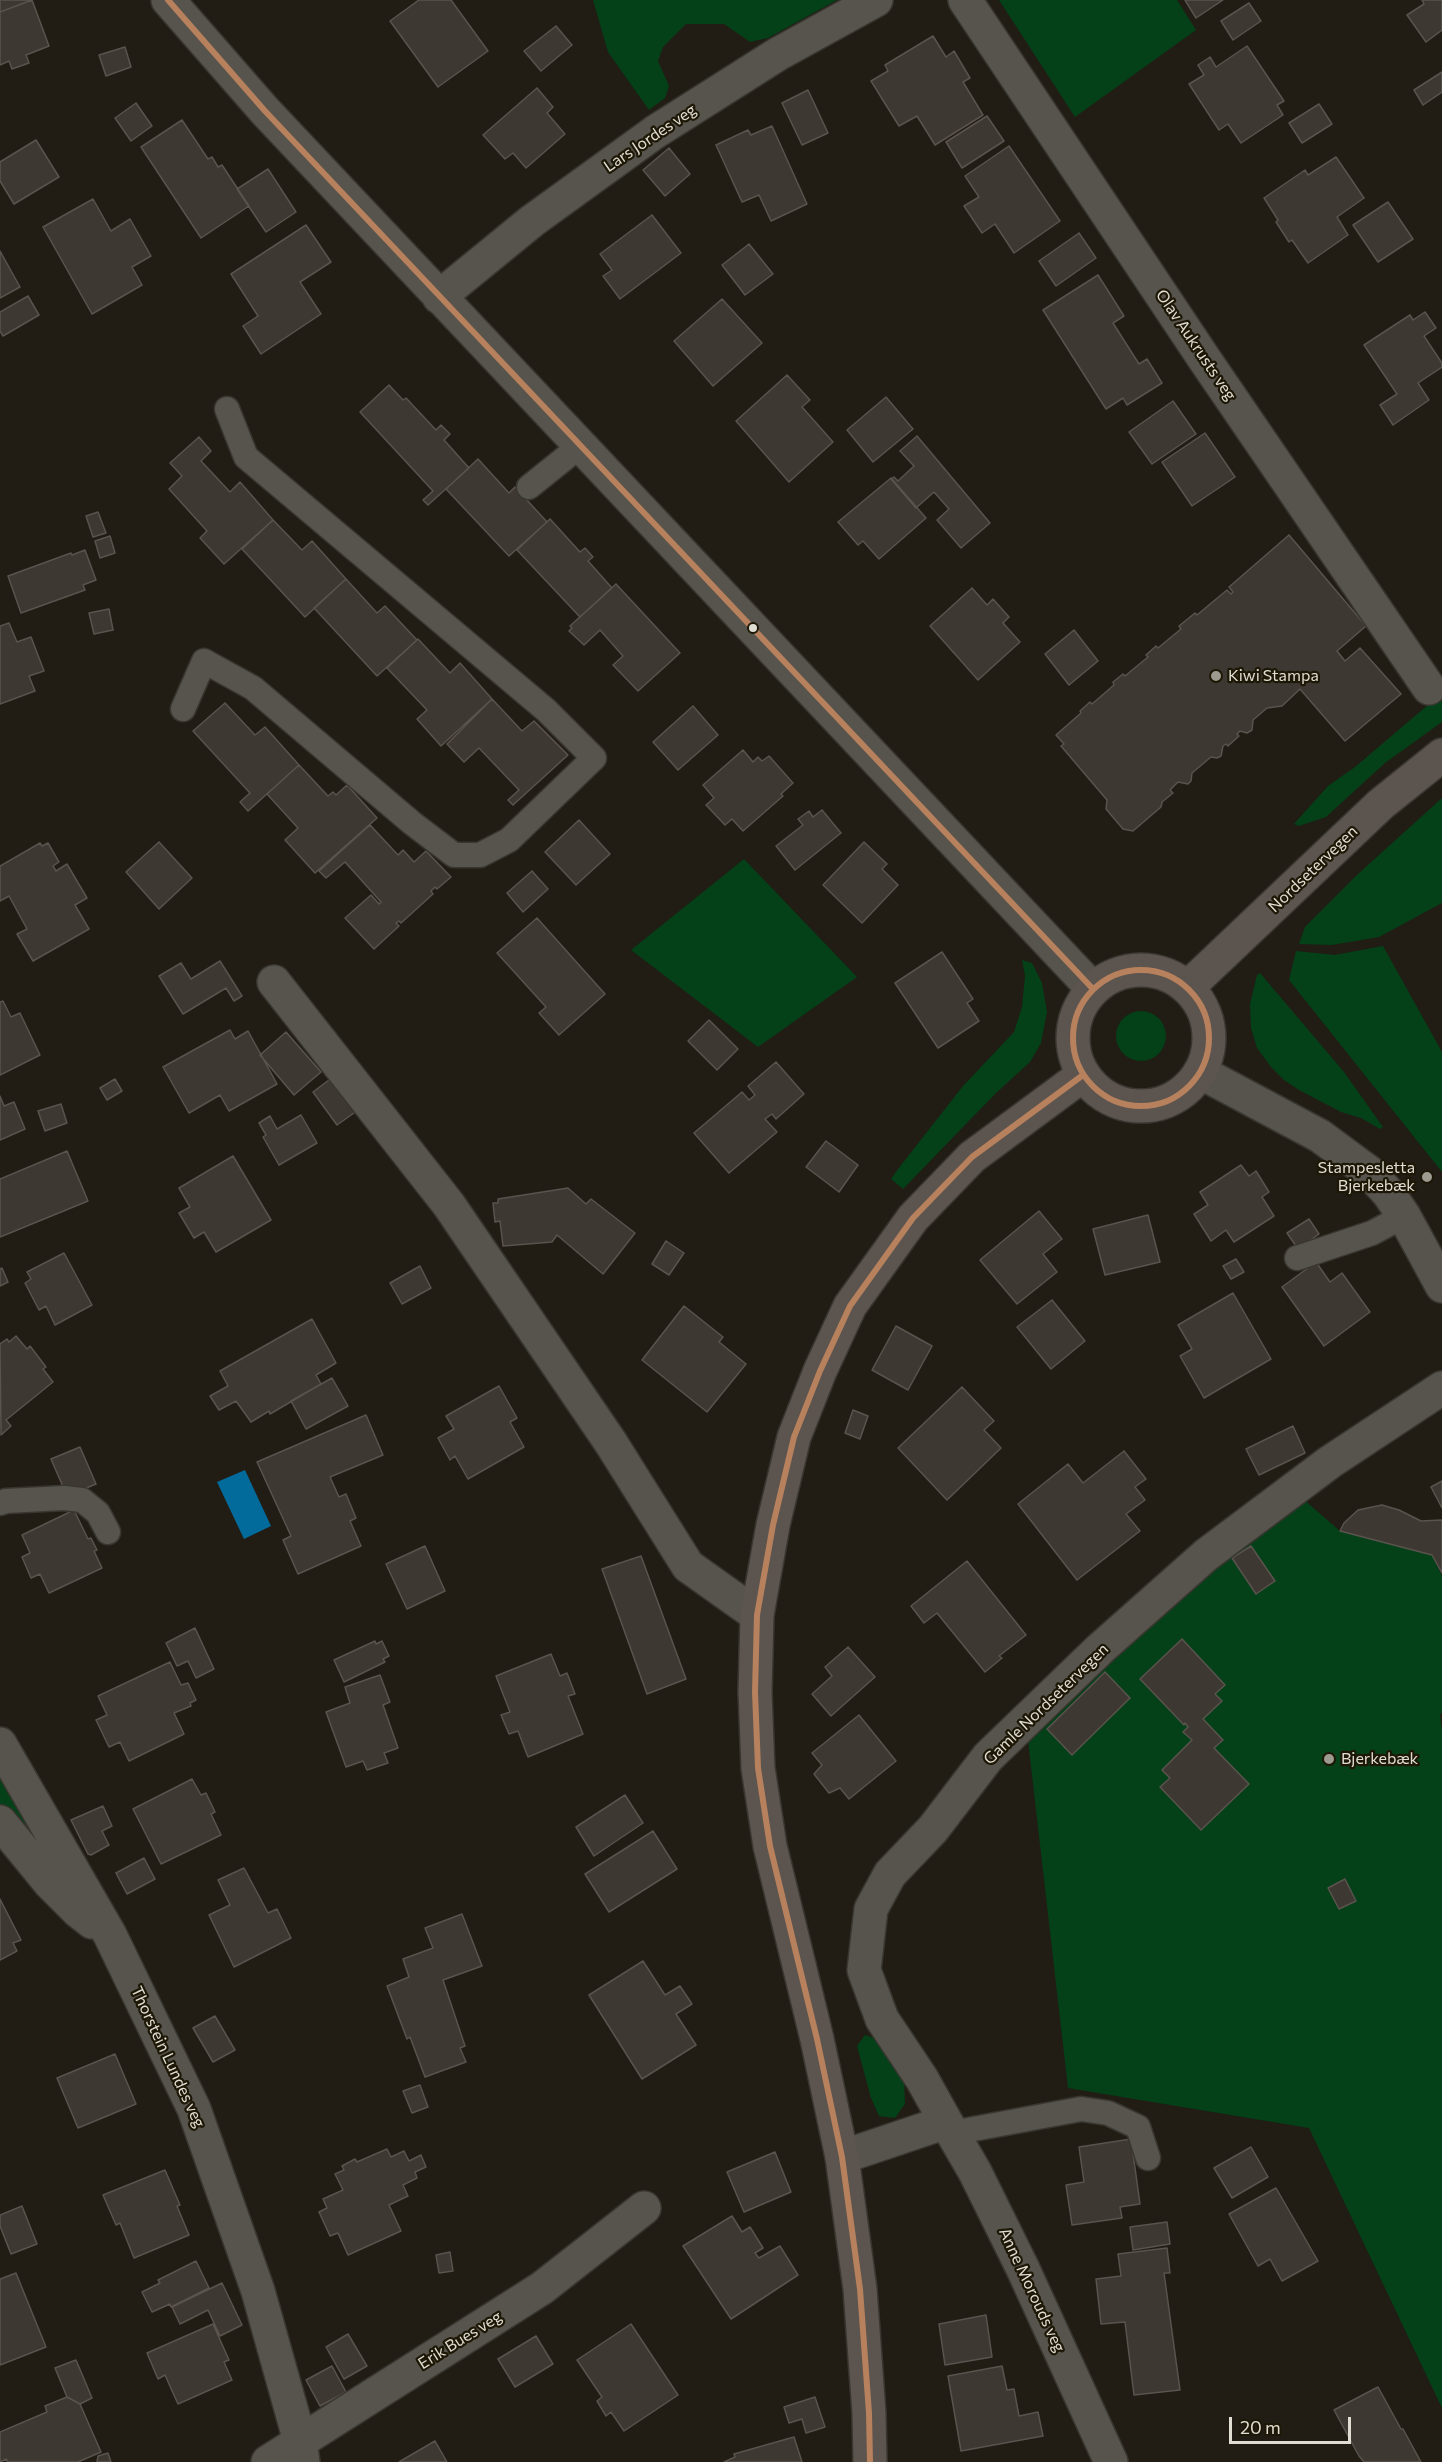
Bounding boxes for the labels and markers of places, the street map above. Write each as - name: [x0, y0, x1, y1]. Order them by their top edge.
- unlabelled marker: [747, 622, 759, 634]
- place label: Kiwi Stampa: [1228, 666, 1319, 686]
- marker: Kiwi Stampa: [1209, 669, 1223, 683]
- place label: Stampesletta Bjerkebæk: [1318, 1158, 1415, 1196]
- marker: Stampesletta Bjerkebæk: [1420, 1170, 1434, 1184]
- place label: Bjerkebæk: [1341, 1749, 1418, 1769]
- marker: Bjerkebæk: [1322, 1752, 1336, 1766]

